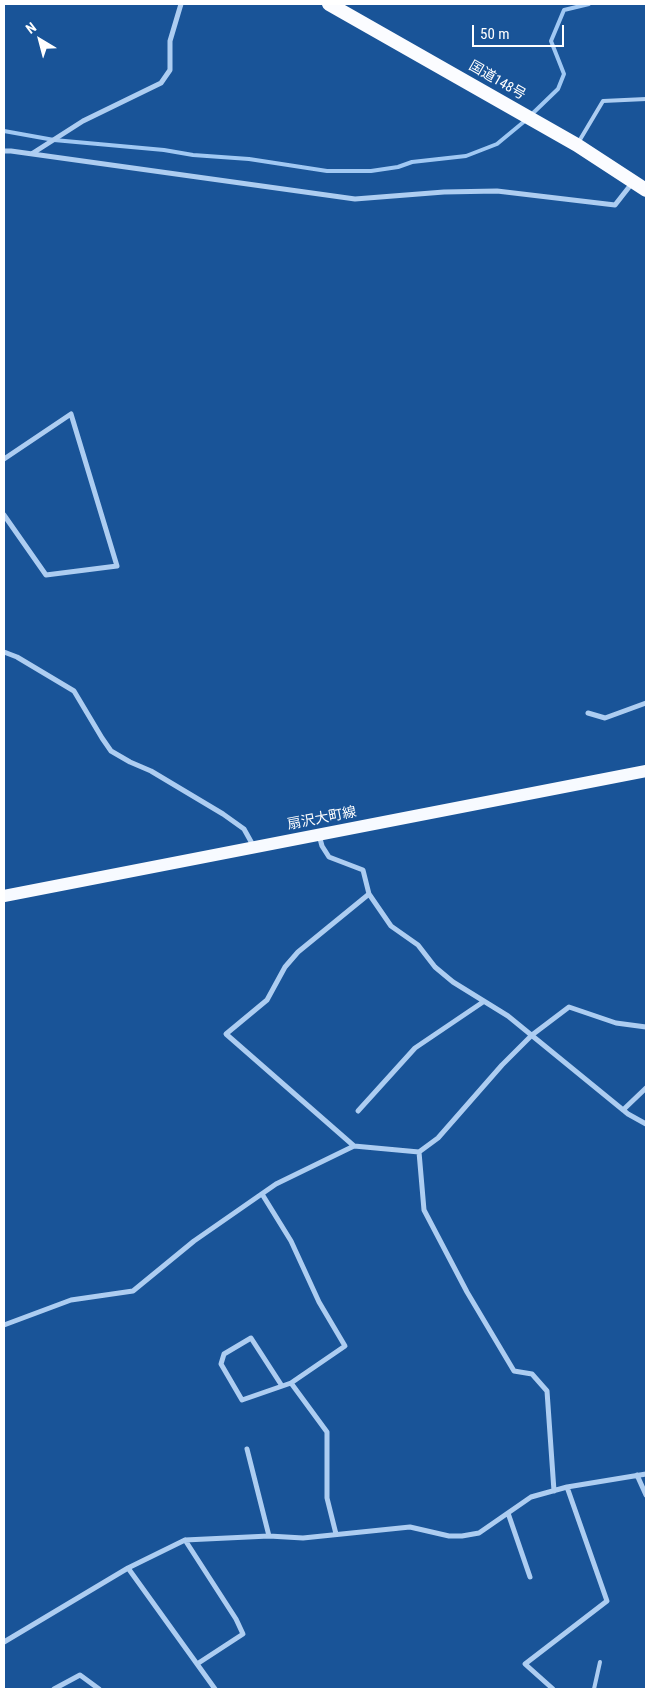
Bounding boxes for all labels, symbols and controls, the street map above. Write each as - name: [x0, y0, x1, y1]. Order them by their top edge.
- north arrow: [15, 15, 65, 65]
- scale bar: [475, 15, 568, 47]
- text: N: [23, 19, 39, 37]
- text: 50 m: [480, 25, 510, 43]
- street label: 国道148号: [466, 58, 528, 104]
- street label: 扇沢大町線: [286, 804, 358, 834]

